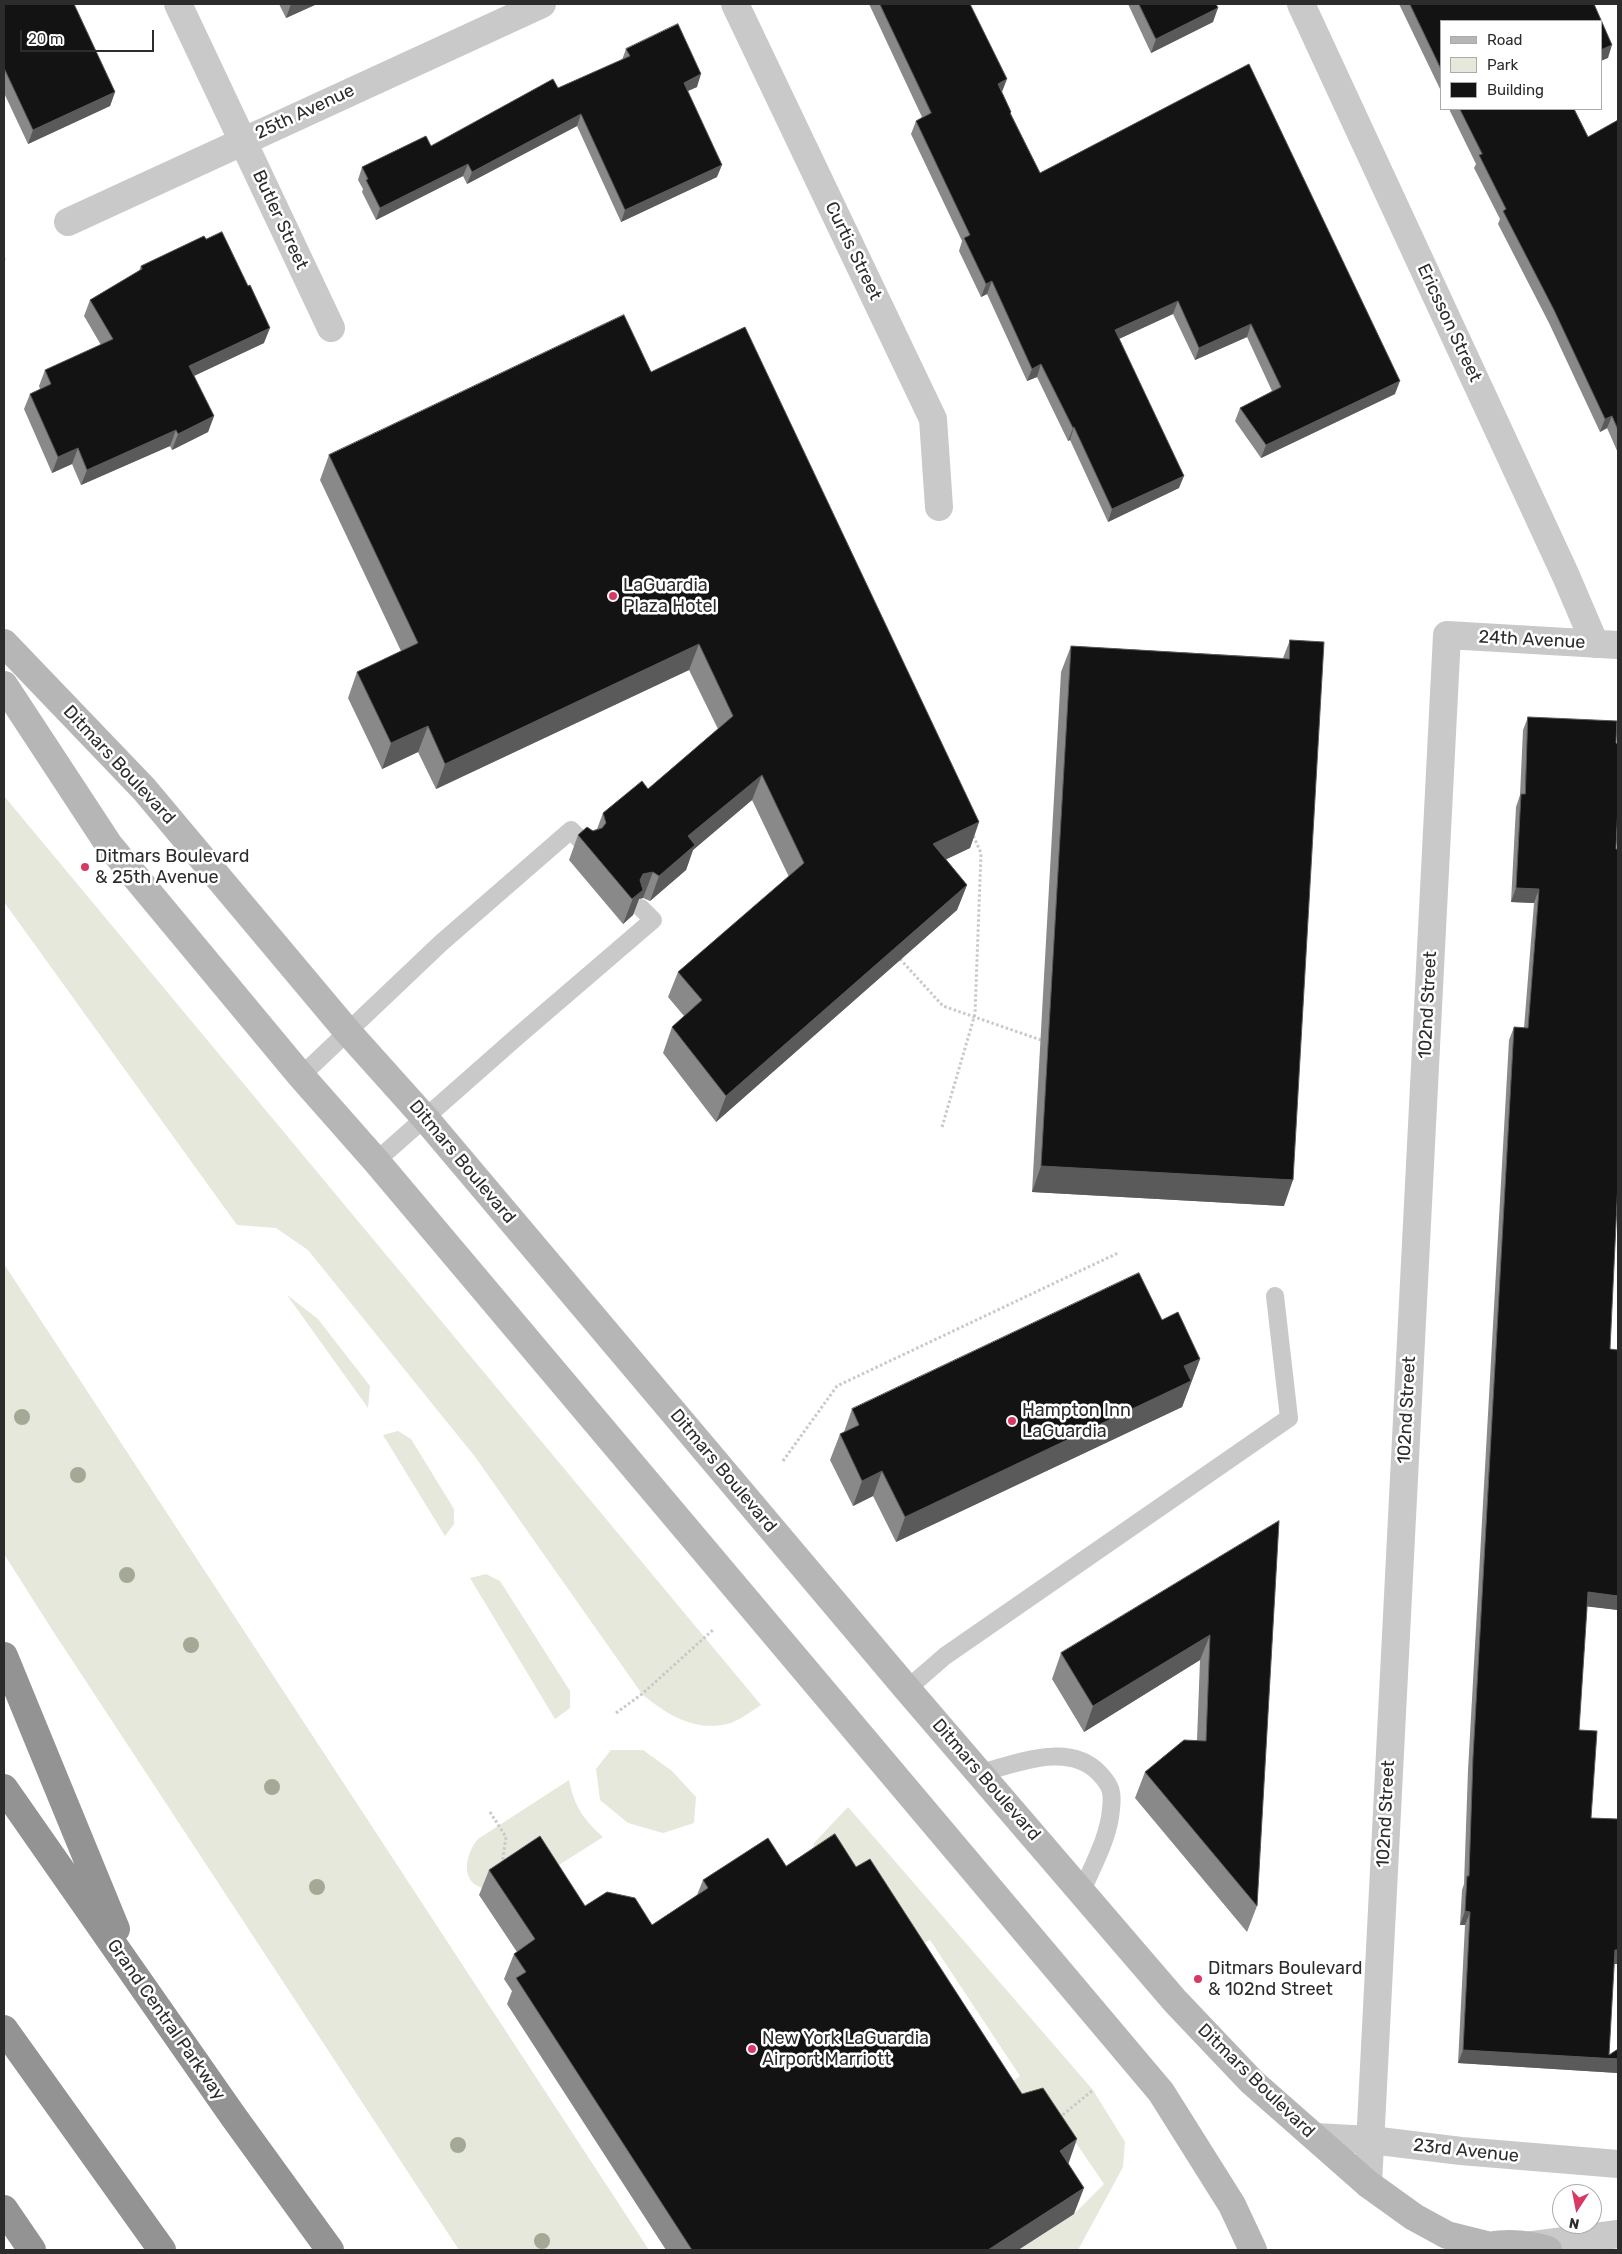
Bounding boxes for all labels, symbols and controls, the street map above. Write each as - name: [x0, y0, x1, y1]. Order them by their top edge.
- scale bar: [22, 20, 156, 52]
- legend: [1440, 20, 1602, 110]
- text: 20 m: [28, 30, 63, 48]
- text: Road: [1487, 31, 1523, 49]
- text: Park: [1487, 56, 1518, 74]
- street label: 25th Avenue: [252, 80, 358, 144]
- text: Building: [1487, 81, 1544, 99]
- street label: Butler Street: [247, 167, 313, 273]
- street label: Curtis Street: [820, 198, 886, 304]
- street label: Ericsson Street: [1412, 260, 1486, 386]
- place label: LaGuardia Plaza Hotel: [623, 575, 717, 618]
- marker: LaGuardia Plaza Hotel: [607, 590, 619, 602]
- street label: 24th Avenue: [1478, 626, 1586, 654]
- street label: Ditmars Boulevard: [58, 701, 180, 829]
- place label: Ditmars Boulevard & 25th Avenue: [95, 846, 249, 889]
- marker: Ditmars Boulevard & 25th Avenue: [79, 861, 91, 873]
- street label: 102nd Street: [1414, 951, 1442, 1059]
- street label: Ditmars Boulevard: [404, 1096, 520, 1228]
- street label: 102nd Street: [1393, 1356, 1421, 1464]
- place label: Hampton Inn LaGuardia: [1022, 1400, 1131, 1442]
- street label: Ditmars Boulevard: [665, 1405, 781, 1537]
- marker: Hampton Inn LaGuardia: [1006, 1415, 1018, 1427]
- street label: Ditmars Boulevard: [927, 1715, 1045, 1845]
- street label: 102nd Street: [1372, 1760, 1400, 1868]
- street label: Grand Central Parkway: [102, 1935, 230, 2105]
- place label: Ditmars Boulevard & 102nd Street: [1208, 1958, 1362, 2000]
- marker: Ditmars Boulevard & 102nd Street: [1192, 1973, 1204, 1985]
- street label: Ditmars Boulevard: [1193, 2020, 1319, 2142]
- place label: New York LaGuardia Airport Marriott: [762, 2028, 929, 2070]
- marker: New York LaGuardia Airport Marriott: [746, 2043, 758, 2055]
- street label: 23rd Avenue: [1412, 2135, 1520, 2167]
- north arrow: [1552, 2184, 1602, 2234]
- text: N: [1568, 2214, 1581, 2233]

